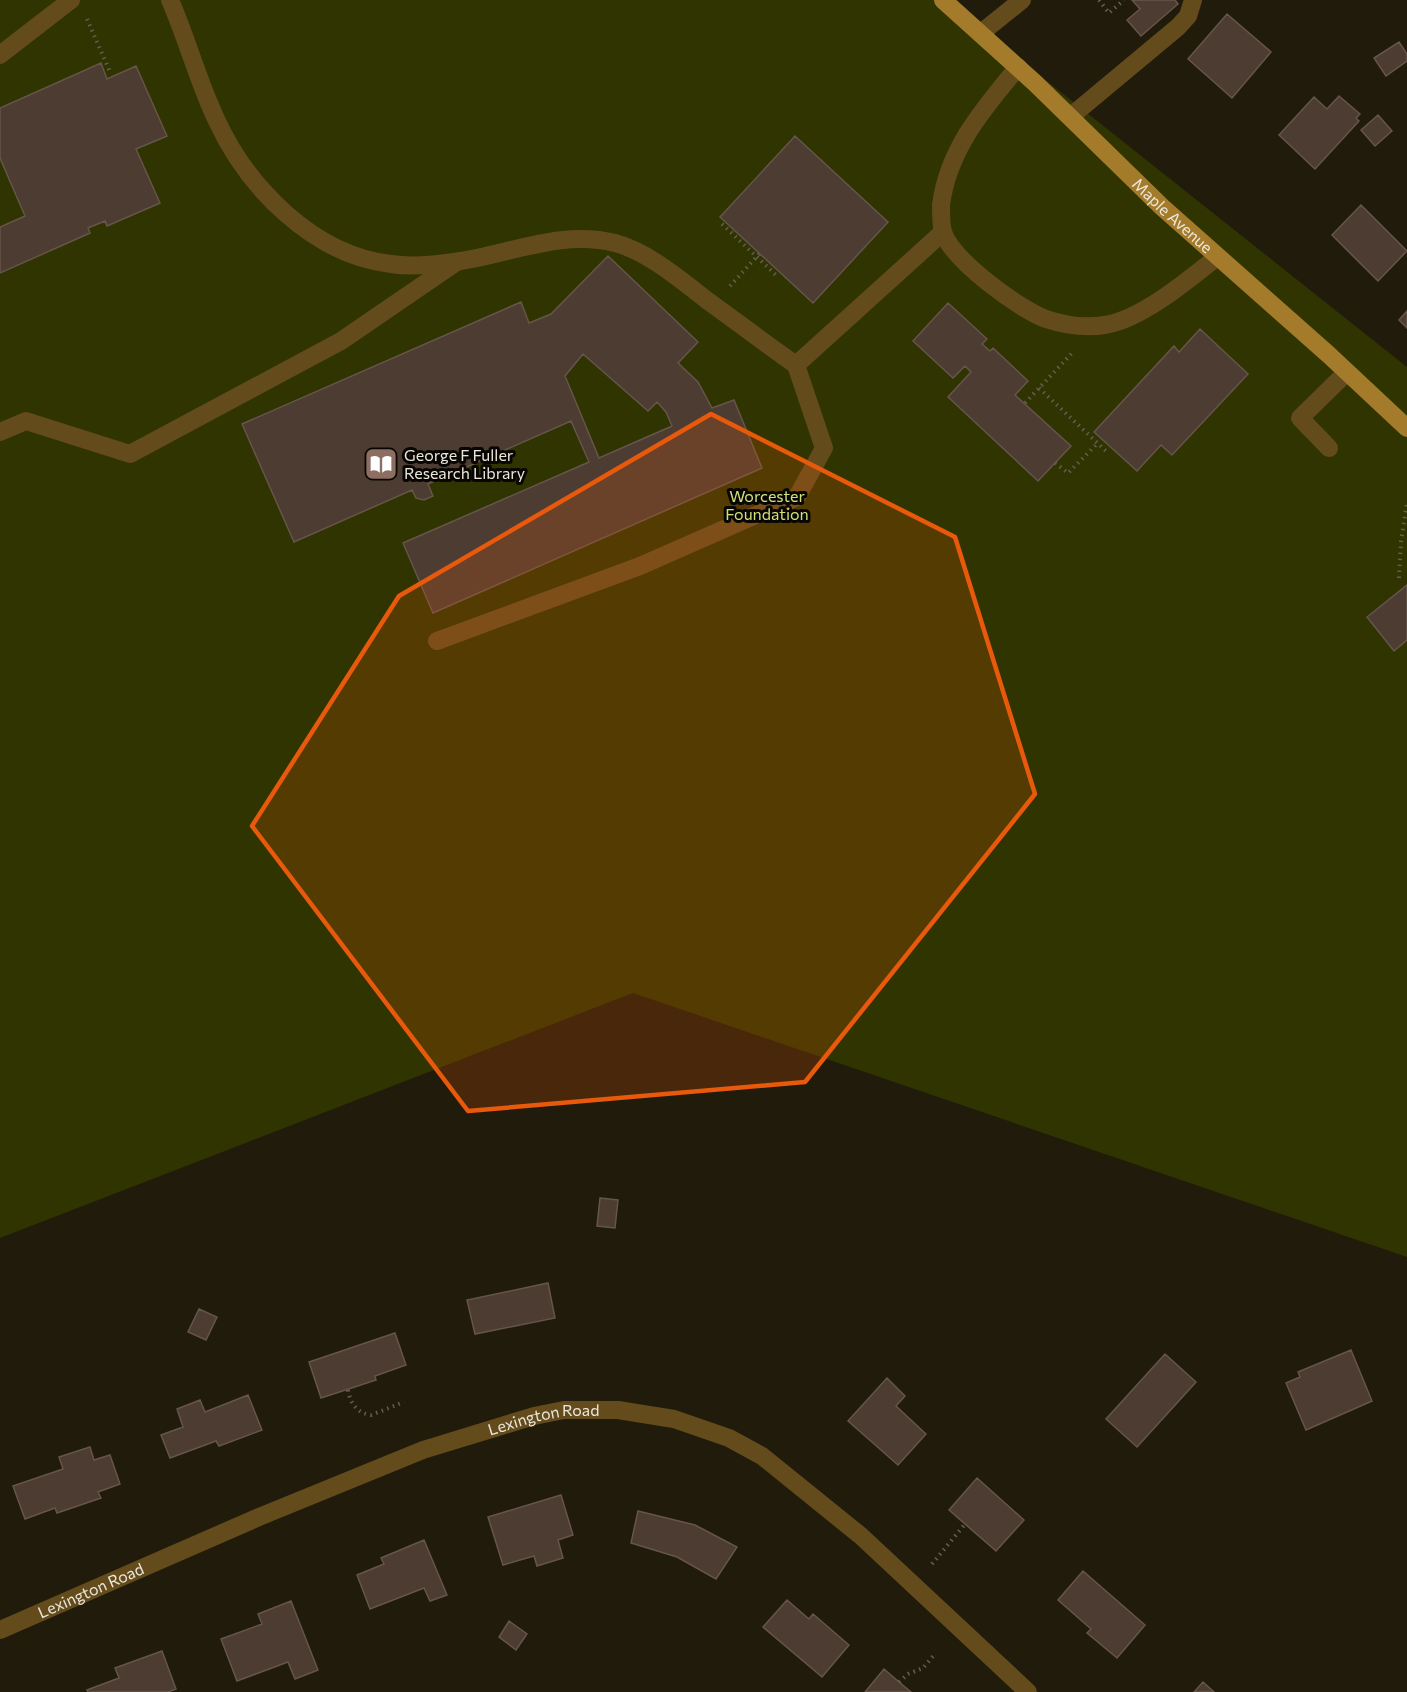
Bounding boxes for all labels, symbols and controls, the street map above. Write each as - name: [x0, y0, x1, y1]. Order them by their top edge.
- street label: Maple Avenue: [1129, 174, 1217, 257]
- place label: George F Fuller Research Library: [404, 445, 525, 482]
- library icon: George F Fuller Research Library: [363, 446, 399, 482]
- park label: Worcester Foundation: [725, 486, 809, 523]
- street label: Lexington Road: [485, 1400, 599, 1439]
- street label: Lexington Road: [35, 1558, 146, 1621]

